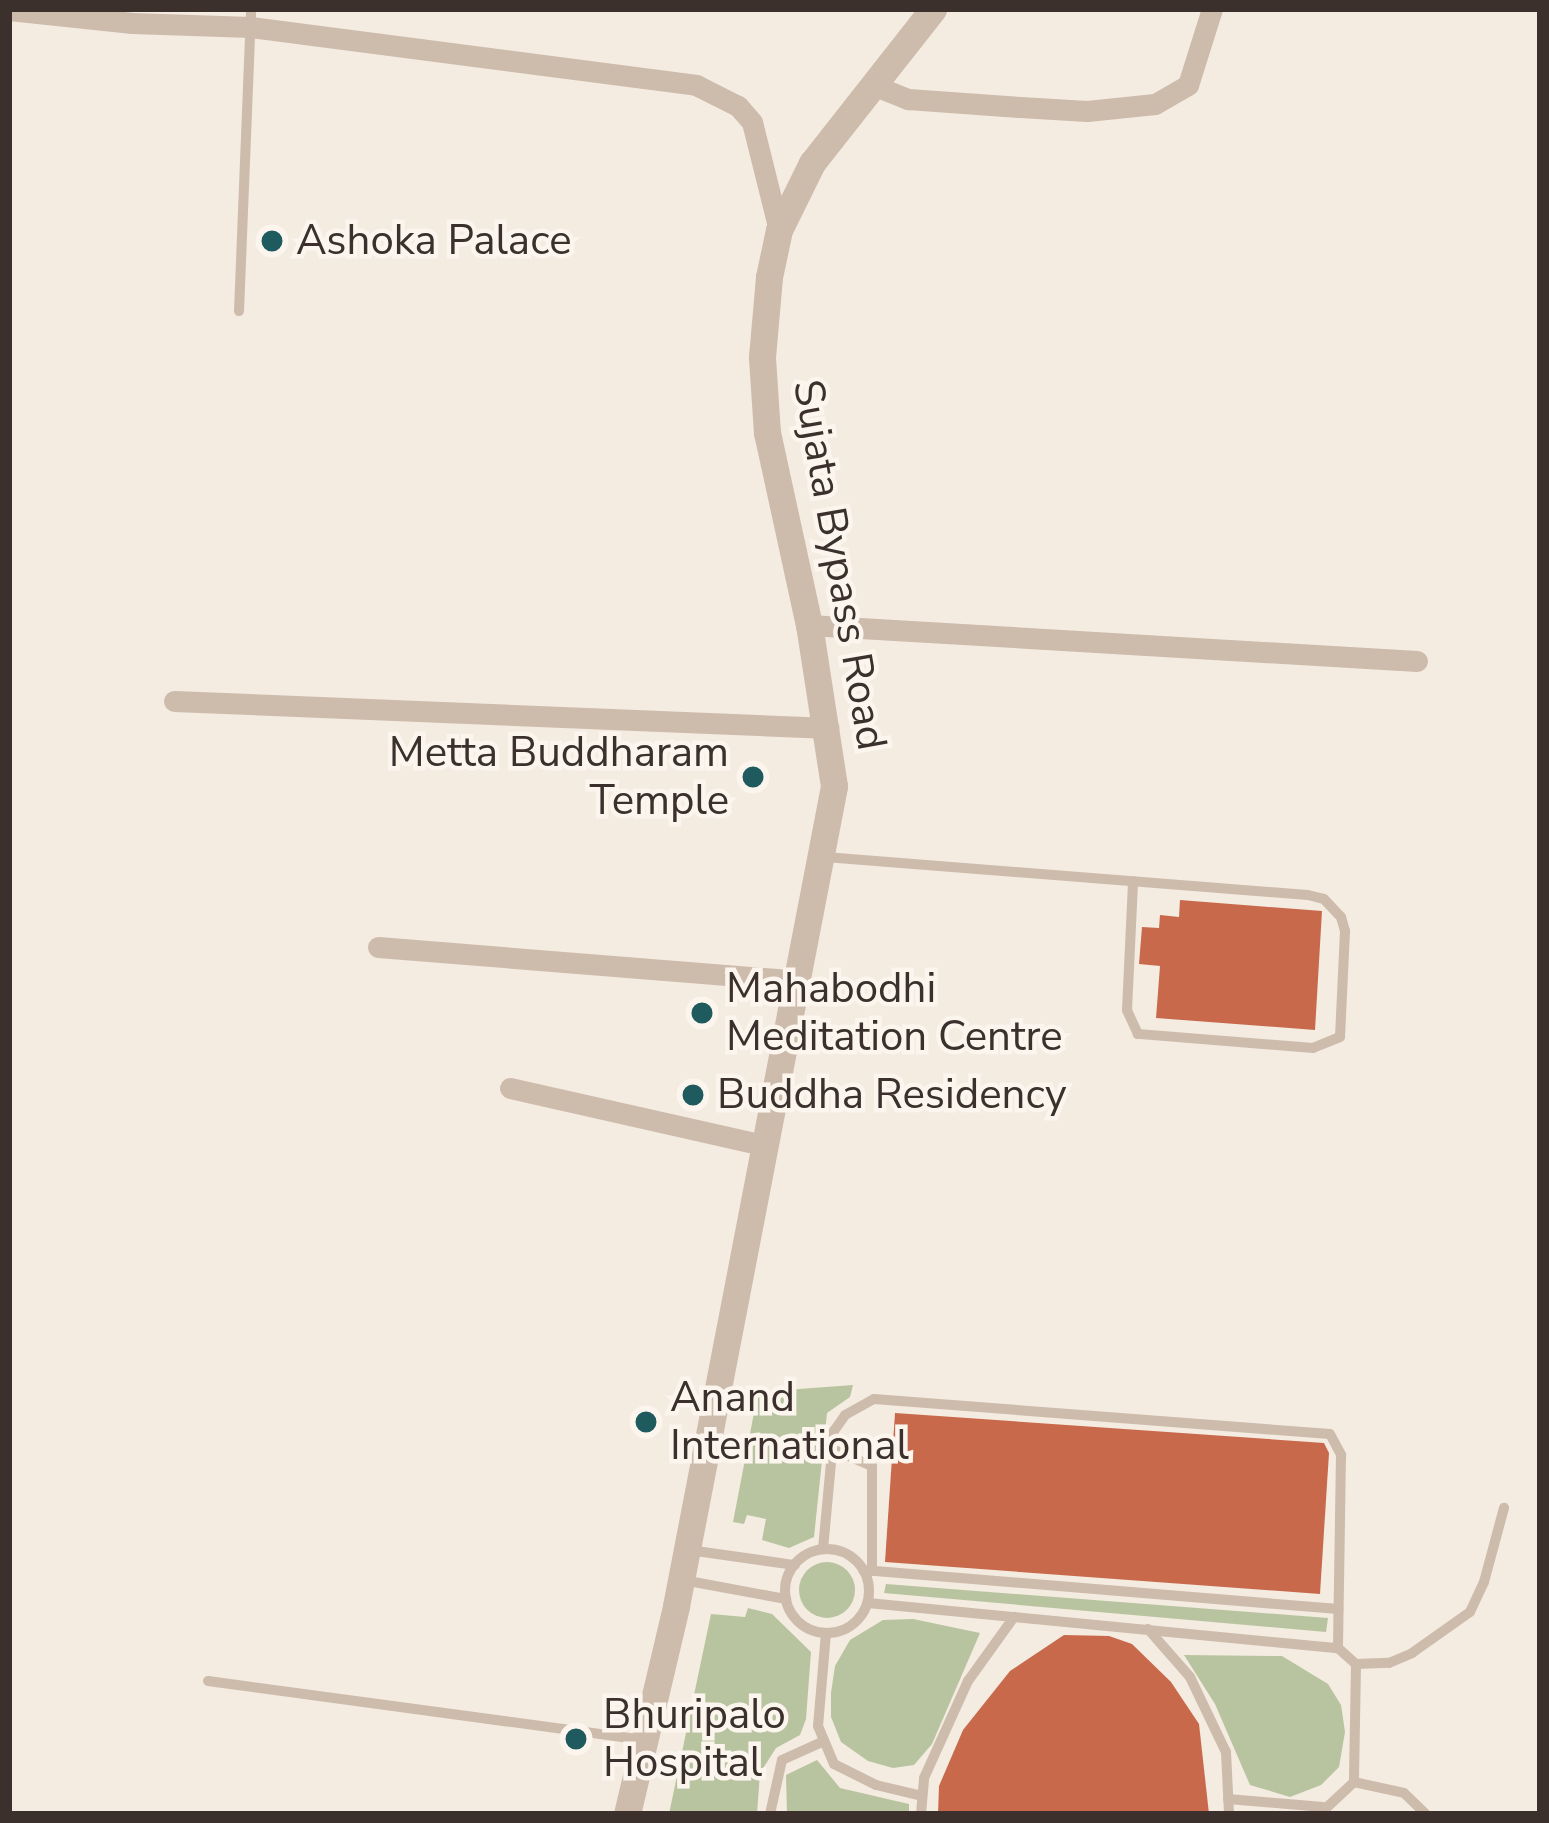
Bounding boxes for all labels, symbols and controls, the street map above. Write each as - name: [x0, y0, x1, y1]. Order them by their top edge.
- place label: Ashoka Palace: [296, 216, 572, 266]
- marker: Ashoka Palace: [259, 228, 285, 254]
- street label: Sujata Bypass Road: [782, 376, 896, 754]
- place label: Metta Buddharam Temple: [389, 728, 729, 826]
- marker: Metta Buddharam Temple: [740, 764, 766, 790]
- place label: Mahabodhi Meditation Centre: [726, 964, 1063, 1062]
- marker: Mahabodhi Meditation Centre: [689, 1000, 715, 1026]
- place label: Buddha Residency: [717, 1070, 1067, 1120]
- marker: Buddha Residency: [680, 1082, 706, 1108]
- place label: Anand International: [670, 1373, 909, 1472]
- marker: Anand International: [633, 1409, 659, 1435]
- place label: Bhuripalo Hospital: [603, 1690, 786, 1788]
- marker: Bhuripalo Hospital: [560, 1723, 592, 1755]

